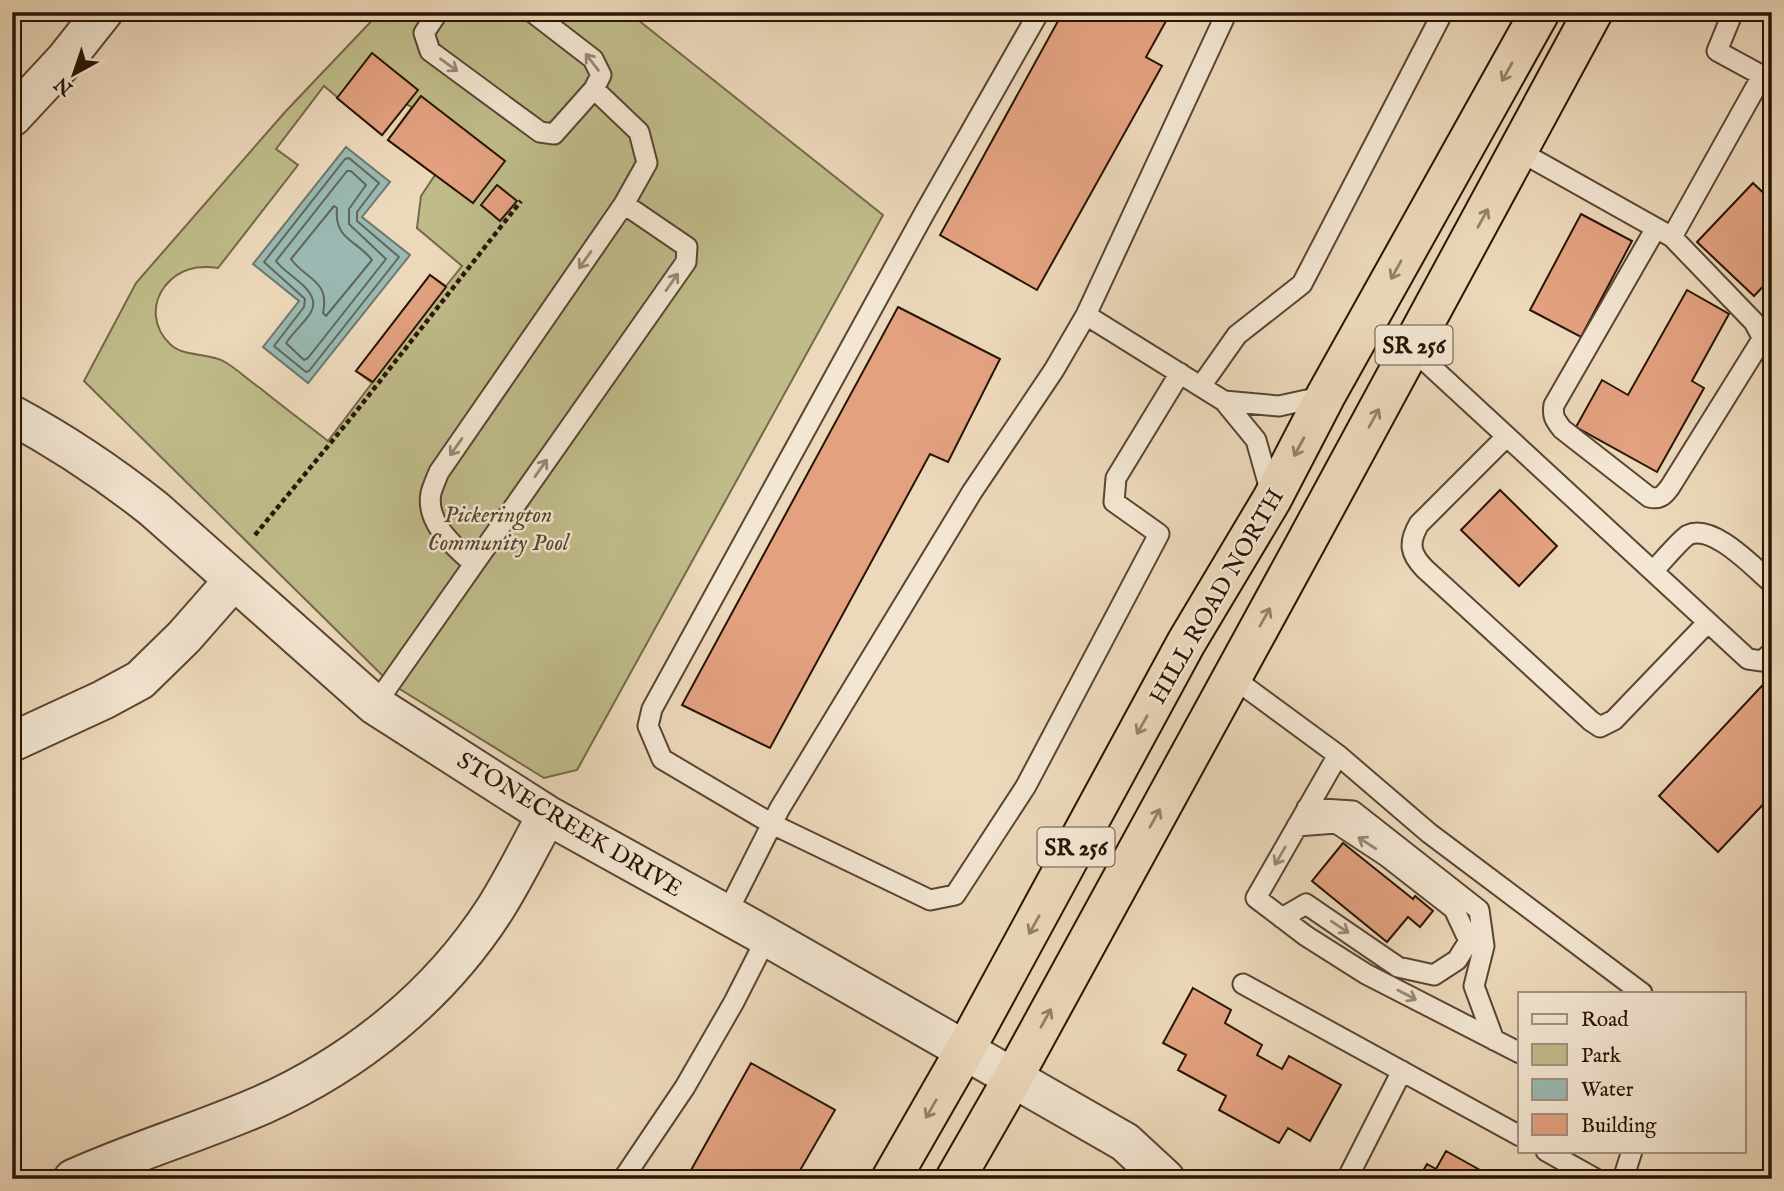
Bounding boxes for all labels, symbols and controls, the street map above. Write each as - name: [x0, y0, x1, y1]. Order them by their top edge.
- north arrow: [38, 38, 108, 108]
- one-way arrow: [584, 53, 599, 71]
- one-way arrow: [439, 58, 458, 73]
- one-way arrow: [1500, 61, 1514, 82]
- text: N: [50, 71, 79, 101]
- one-way arrow: [1476, 208, 1490, 228]
- one-way arrow: [578, 250, 592, 269]
- one-way arrow: [1389, 260, 1403, 280]
- one-way arrow: [665, 273, 679, 292]
- road number: SR 256: [1376, 326, 1452, 364]
- one-way arrow: [1367, 408, 1381, 428]
- one-way arrow: [1292, 436, 1306, 457]
- one-way arrow: [449, 437, 463, 456]
- one-way arrow: [534, 459, 548, 478]
- street label: HILL ROAD NORTH: [1143, 483, 1292, 710]
- park label: Pickerington Community Pool: [427, 500, 571, 559]
- one-way arrow: [1259, 607, 1272, 628]
- one-way arrow: [1135, 714, 1149, 734]
- street label: STONECREEK DRIVE: [451, 746, 688, 905]
- one-way arrow: [1149, 808, 1162, 829]
- road number: SR 256: [1038, 828, 1114, 866]
- one-way arrow: [1358, 836, 1377, 850]
- one-way arrow: [1273, 846, 1287, 866]
- one-way arrow: [1026, 914, 1040, 934]
- one-way arrow: [1330, 920, 1349, 934]
- one-way arrow: [1396, 988, 1417, 1002]
- legend: [1518, 992, 1746, 1152]
- text: Road: [1581, 1007, 1629, 1034]
- one-way arrow: [1039, 1008, 1053, 1028]
- text: Park: [1581, 1043, 1622, 1070]
- text: Water: [1581, 1077, 1634, 1104]
- one-way arrow: [924, 1099, 938, 1119]
- text: Building: [1581, 1113, 1657, 1140]

